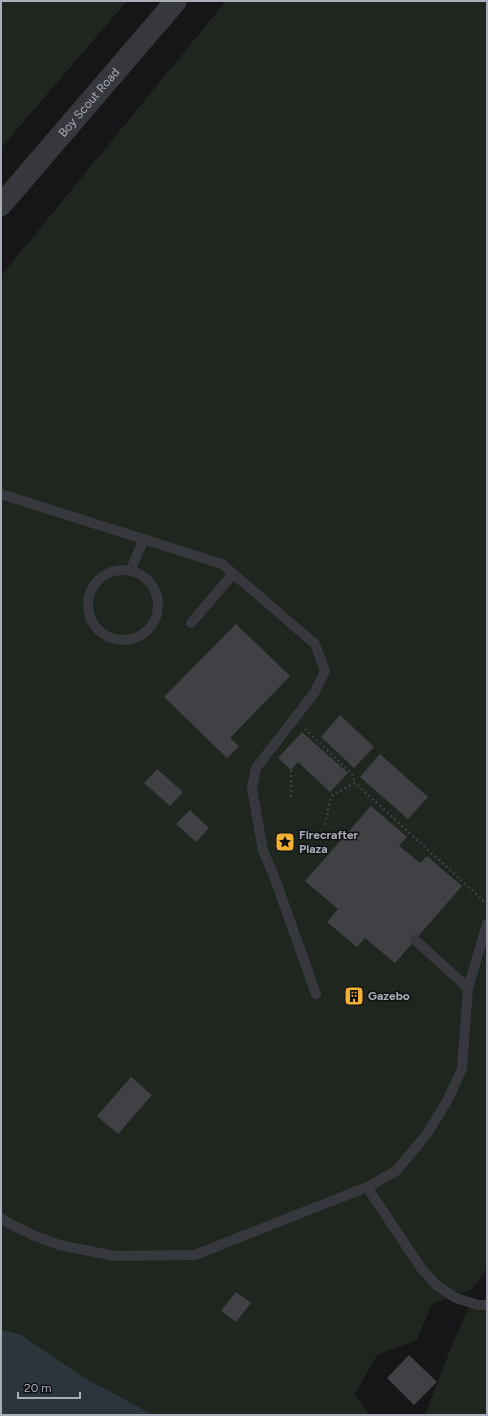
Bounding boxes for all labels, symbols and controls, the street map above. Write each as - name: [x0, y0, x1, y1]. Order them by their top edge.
- street label: Boy Scout Road: [56, 65, 122, 140]
- place label: Firecrafter Plaza: [299, 828, 359, 856]
- place icon: Firecrafter Plaza: [274, 831, 296, 853]
- building icon: Gazebo: [343, 985, 365, 1007]
- place label: Gazebo: [368, 989, 410, 1003]
- scale bar: [18, 1374, 80, 1400]
- text: 20 m: [24, 1381, 52, 1395]

